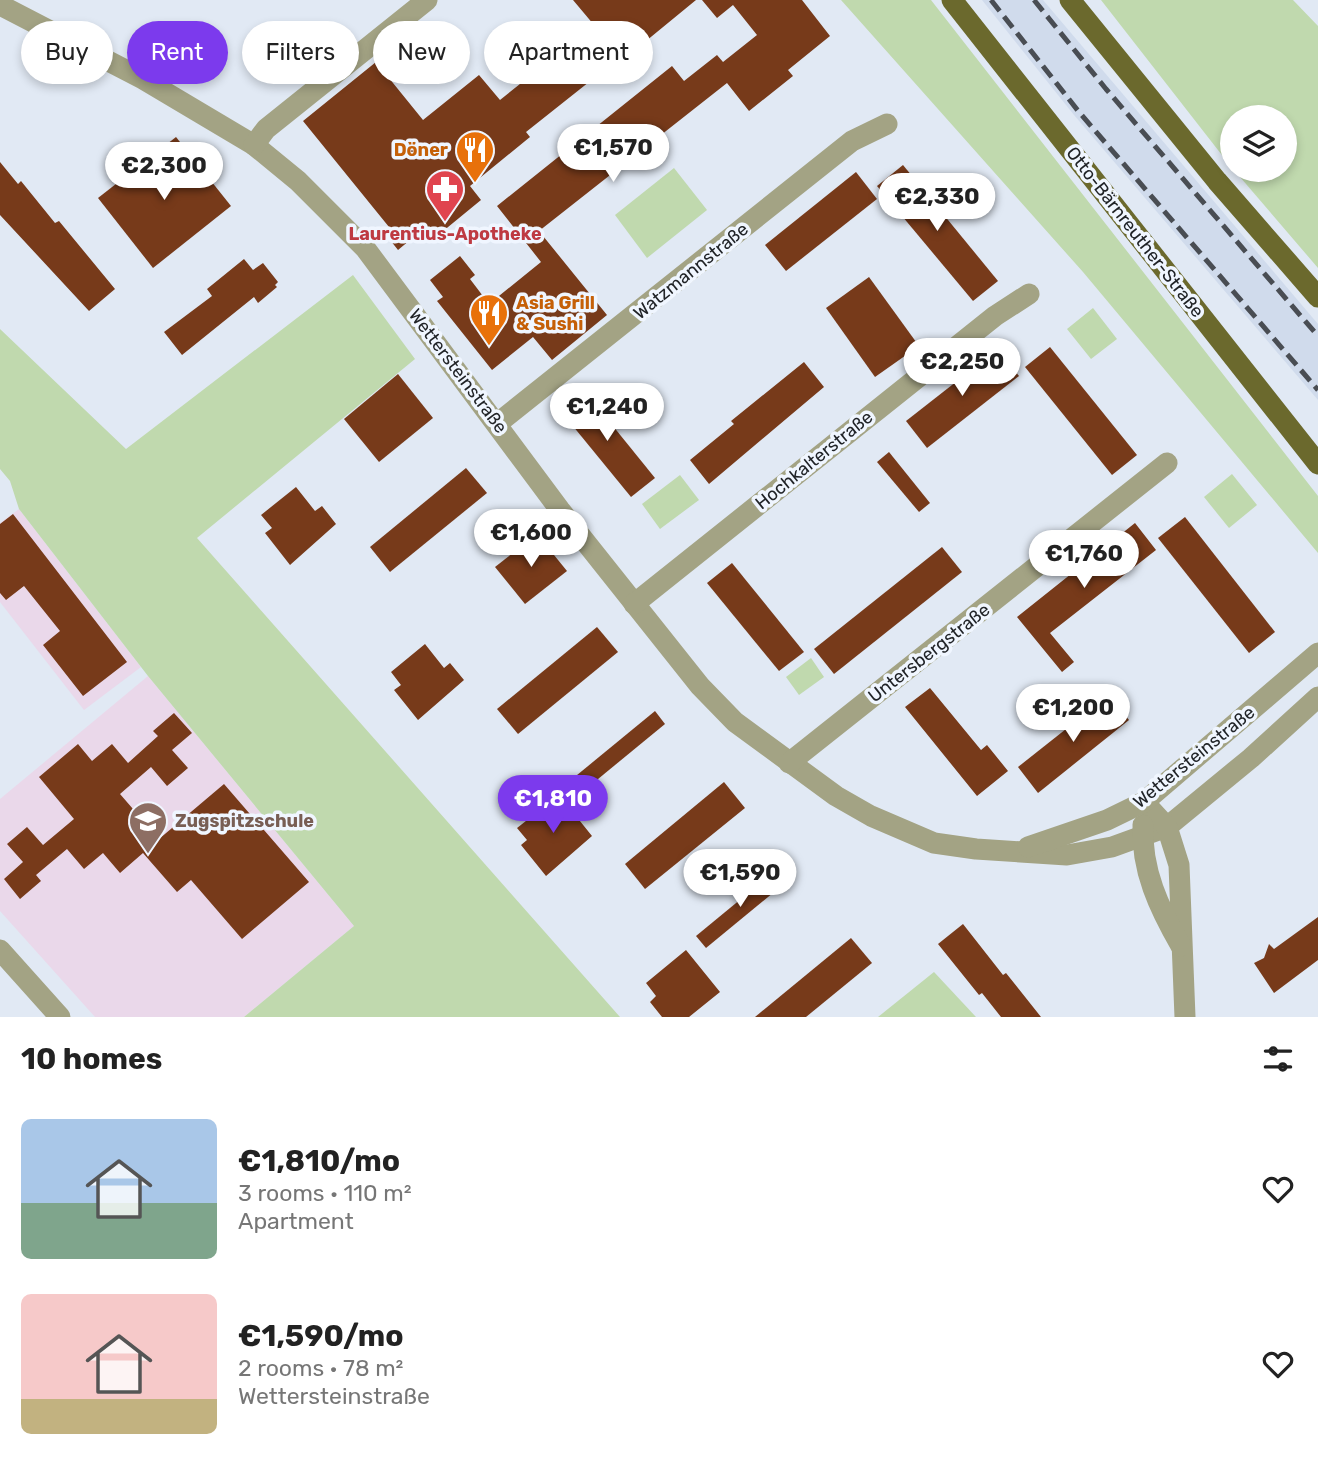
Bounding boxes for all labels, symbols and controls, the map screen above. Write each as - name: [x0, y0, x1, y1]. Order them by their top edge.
- chip: Buy: [21, 21, 113, 84]
- chip: Rent: [127, 21, 228, 84]
- chip: Filters: [242, 21, 359, 84]
- chip: New: [373, 21, 470, 84]
- chip: Apartment: [484, 21, 653, 84]
- map controls: [1220, 105, 1297, 182]
- button: layers: [1220, 105, 1297, 182]
- pin: €1,570: [556, 124, 670, 184]
- restaurant icon: Döner: [454, 129, 496, 184]
- text: €1,570: [573, 133, 653, 161]
- place label: Döner: [394, 139, 448, 161]
- pin: €2,300: [107, 142, 221, 202]
- street label: Otto-Bärnreuther-Straße: [1061, 142, 1209, 322]
- text: €2,300: [121, 151, 207, 179]
- pharmacy icon: Laurentius-Apotheke: [424, 168, 466, 223]
- pin: €2,330: [880, 174, 994, 233]
- text: €2,330: [894, 182, 980, 210]
- street label: Watzmannstraße: [629, 218, 753, 324]
- place label: Laurentius-Apotheke: [348, 223, 542, 245]
- restaurant icon: Asia Grill & Sushi: [468, 292, 510, 347]
- place label: Asia Grill & Sushi: [516, 292, 595, 335]
- street label: Wettersteinstraße: [404, 304, 512, 438]
- pin: €2,250: [905, 338, 1019, 398]
- text: €2,250: [920, 347, 1004, 375]
- pin: €1,240: [550, 384, 664, 443]
- text: €1,240: [566, 392, 648, 420]
- street label: Hochkalterstraße: [751, 406, 877, 514]
- pin: €1,600: [474, 510, 588, 569]
- text: €1,600: [490, 518, 572, 546]
- pin: €1,760: [1027, 530, 1141, 590]
- text: €1,760: [1045, 539, 1123, 567]
- street label: Untersbergstraße: [864, 599, 994, 707]
- pin: €1,200: [1016, 684, 1130, 744]
- text: €1,200: [1032, 693, 1114, 721]
- street label: Wettersteinstraße: [1129, 701, 1259, 813]
- pin: €1,810: [496, 776, 610, 835]
- text: €1,810: [514, 784, 592, 812]
- school or university icon: Zugspitzschule: [127, 800, 169, 855]
- place label: Zugspitzschule: [175, 810, 314, 832]
- pin: €1,590: [683, 850, 797, 909]
- text: €1,590: [699, 858, 781, 886]
- icon: filters: [1259, 1040, 1297, 1078]
- text: 10 homes: [21, 1041, 162, 1077]
- text: €1,810/mo: [238, 1143, 400, 1179]
- icon: home: [77, 1147, 161, 1231]
- icon: heart: [1259, 1170, 1297, 1208]
- text: 3 rooms · 110 m²: [238, 1179, 412, 1207]
- text: Apartment: [238, 1207, 354, 1235]
- text: €1,590/mo: [238, 1318, 404, 1354]
- icon: home: [77, 1322, 161, 1406]
- icon: heart: [1259, 1345, 1297, 1383]
- text: 2 rooms · 78 m²: [238, 1354, 403, 1382]
- text: Wettersteinstraße: [238, 1382, 430, 1410]

